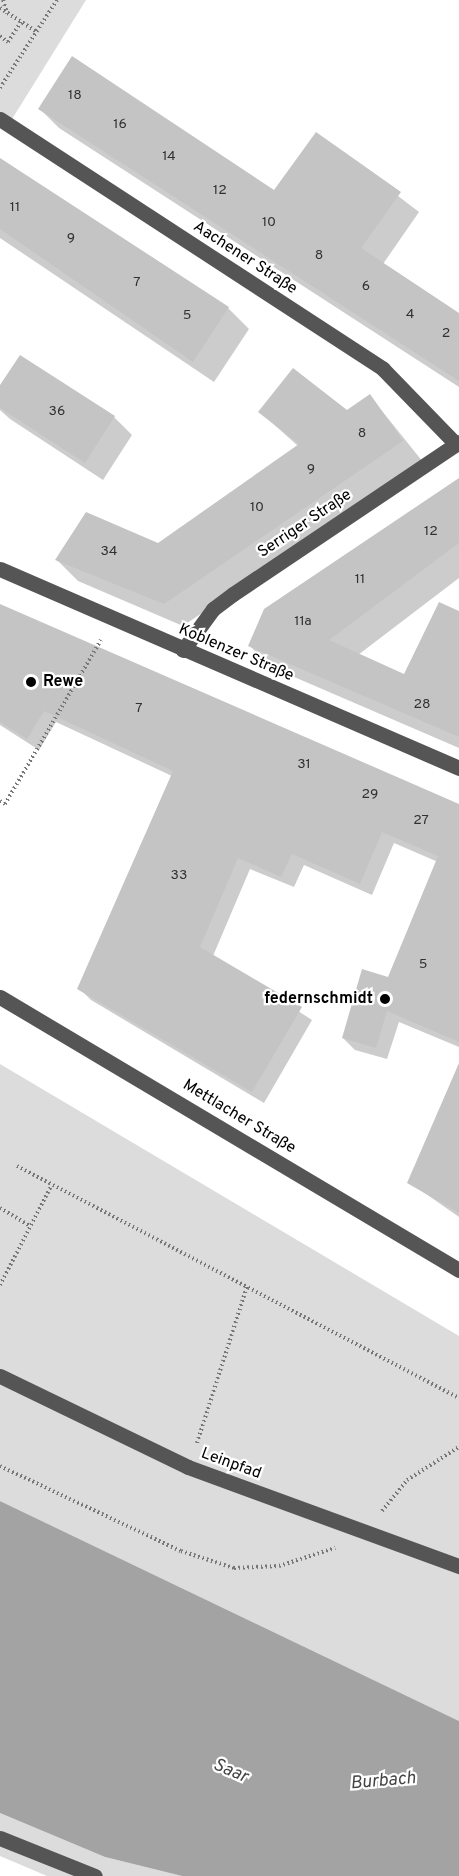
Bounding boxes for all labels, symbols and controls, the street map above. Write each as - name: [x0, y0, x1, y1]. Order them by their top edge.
- house number: 18: [68, 88, 82, 104]
- house number: 16: [113, 117, 127, 133]
- house number: 14: [162, 149, 176, 165]
- house number: 12: [213, 183, 227, 199]
- house number: 11: [10, 200, 20, 216]
- house number: 10: [262, 215, 276, 231]
- street label: Aachener Straße: [189, 217, 301, 299]
- house number: 9: [67, 231, 75, 247]
- house number: 8: [315, 248, 323, 264]
- house number: 7: [133, 275, 141, 291]
- house number: 6: [362, 279, 370, 295]
- house number: 4: [406, 307, 414, 323]
- house number: 5: [183, 308, 191, 324]
- house number: 2: [442, 326, 450, 342]
- house number: 36: [49, 404, 65, 420]
- house number: 8: [358, 426, 366, 442]
- house number: 9: [307, 462, 315, 478]
- street label: Serriger Straße: [255, 486, 355, 562]
- house number: 10: [250, 500, 264, 516]
- house number: 12: [424, 524, 438, 540]
- house number: 34: [100, 544, 118, 560]
- house number: 11: [355, 572, 365, 588]
- house number: 11a: [294, 614, 312, 630]
- street label: Koblenzer Straße: [175, 620, 297, 686]
- place label: Rewe: [43, 672, 83, 692]
- marker: Rewe: [24, 675, 38, 689]
- house number: 28: [413, 697, 431, 713]
- house number: 7: [135, 701, 143, 717]
- house number: 31: [297, 757, 311, 773]
- house number: 29: [362, 787, 378, 803]
- house number: 27: [413, 813, 429, 829]
- house number: 33: [171, 868, 187, 884]
- house number: 5: [419, 957, 427, 973]
- place label: federnschmidt: [264, 989, 373, 1009]
- marker: federnschmidt: [378, 992, 392, 1006]
- street label: Mettlacher Straße: [179, 1076, 299, 1158]
- street label: Leinpfad: [198, 1444, 264, 1484]
- water label: Saar: [209, 1755, 251, 1789]
- water label: Burbach: [349, 1768, 417, 1796]

